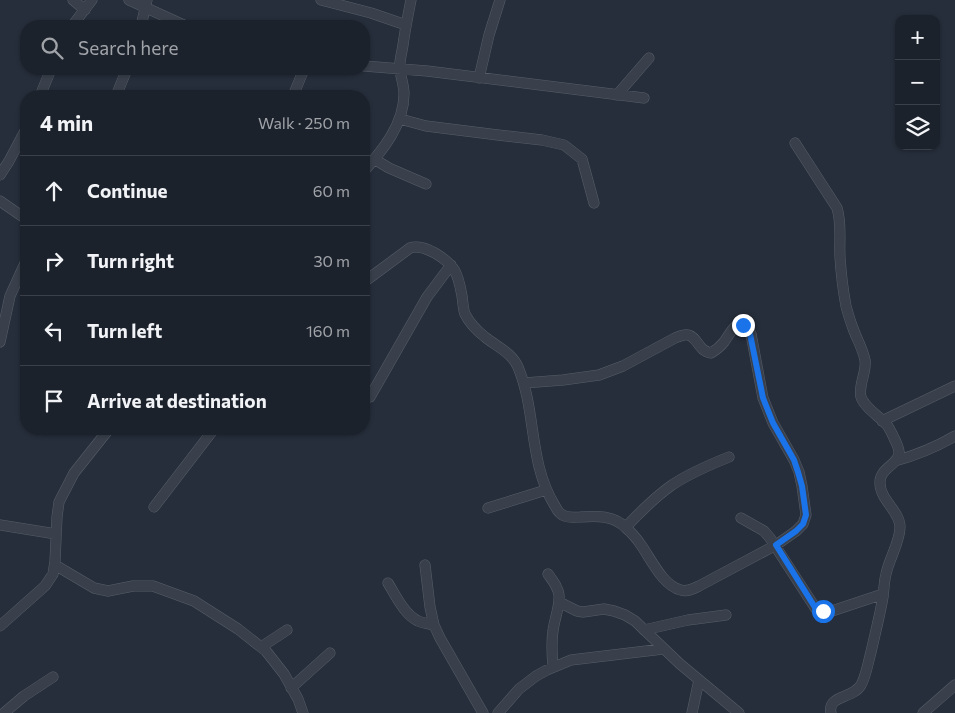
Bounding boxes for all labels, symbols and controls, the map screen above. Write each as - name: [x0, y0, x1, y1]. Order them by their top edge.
- map controls: [895, 15, 940, 150]
- button: +: [895, 15, 940, 60]
- search box: [20, 20, 370, 75]
- icon: search: [38, 34, 66, 62]
- text: Search here: [78, 36, 178, 59]
- button: −: [895, 60, 940, 105]
- button: layers: [895, 105, 940, 150]
- text: 4 min: [40, 110, 93, 135]
- text: Walk · 250 m: [258, 113, 350, 132]
- icon: ahead: [40, 177, 68, 205]
- text: Continue: [87, 179, 167, 202]
- text: 60 m: [313, 181, 350, 200]
- icon: right: [40, 247, 68, 275]
- text: Turn right: [87, 249, 174, 272]
- text: 30 m: [313, 251, 350, 270]
- route end: [732, 314, 755, 337]
- icon: left: [40, 317, 68, 345]
- text: Turn left: [87, 319, 162, 342]
- text: 160 m: [306, 321, 350, 340]
- icon: arrive: [40, 387, 68, 415]
- text: Arrive at destination: [87, 389, 267, 412]
- route start: [812, 600, 835, 623]

